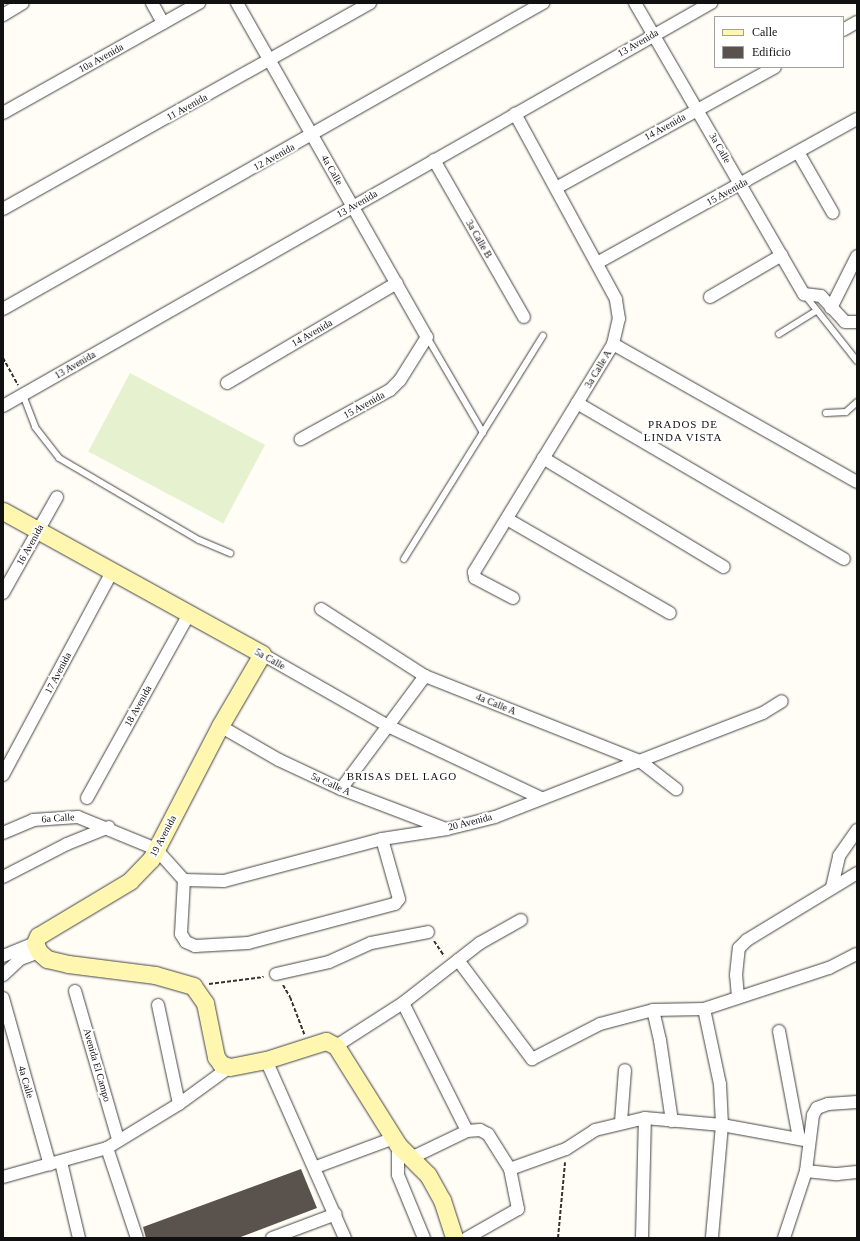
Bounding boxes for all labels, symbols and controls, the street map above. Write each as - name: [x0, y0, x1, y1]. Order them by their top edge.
- legend: [714, 16, 844, 68]
- text: Calle: [752, 25, 777, 39]
- street label: 13 Avenida: [615, 26, 661, 60]
- street label: 10a Avenida: [76, 41, 126, 75]
- text: Edificio: [752, 45, 791, 59]
- street label: 11 Avenida: [164, 91, 210, 123]
- street label: 14 Avenida: [642, 111, 688, 143]
- street label: 3a Calle: [707, 131, 733, 165]
- street label: 12 Avenida: [251, 141, 297, 173]
- street label: 4a Calle: [319, 153, 345, 187]
- street label: 15 Avenida: [704, 176, 750, 208]
- street label: 13 Avenida: [334, 187, 380, 221]
- street label: 3a Calle B: [463, 218, 495, 260]
- street label: 14 Avenida: [289, 316, 335, 350]
- street label: 13 Avenida: [52, 348, 98, 382]
- street label: 3a Calle A: [582, 348, 614, 390]
- street label: 15 Avenida: [341, 389, 387, 421]
- district label: PRADOS DE LINDA VISTA: [643, 418, 723, 444]
- street label: 16 Avenida: [14, 522, 46, 568]
- street label: 5a Calle: [253, 646, 287, 672]
- street label: 17 Avenida: [42, 650, 74, 696]
- street label: 18 Avenida: [122, 683, 154, 729]
- street label: 4a Calle A: [474, 690, 518, 718]
- district label: BRISAS DEL LAGO: [347, 769, 457, 783]
- street label: 5a Calle A: [309, 770, 353, 798]
- street label: 6a Calle: [41, 811, 75, 825]
- street label: 20 Avenida: [446, 811, 494, 833]
- street label: 19 Avenida: [147, 813, 179, 859]
- street label: Avenida El Campo: [81, 1027, 113, 1103]
- street label: 4a Calle: [16, 1064, 36, 1100]

